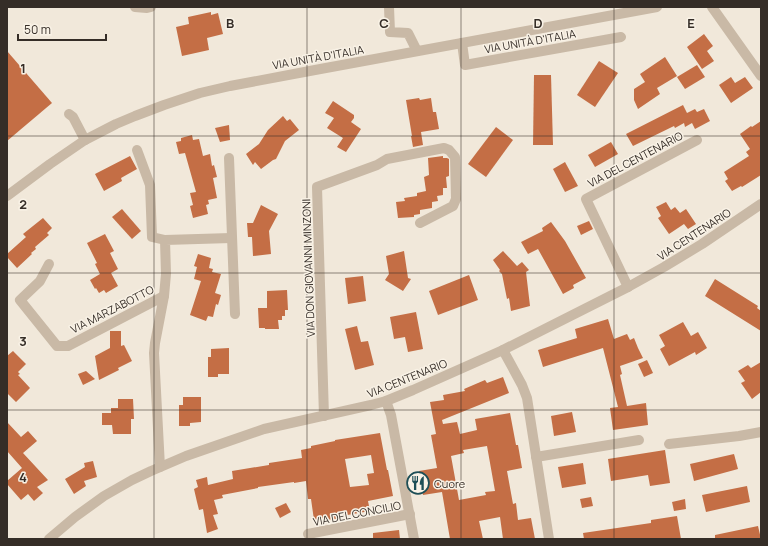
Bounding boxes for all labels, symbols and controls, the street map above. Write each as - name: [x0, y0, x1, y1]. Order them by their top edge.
- text: B: [226, 14, 234, 32]
- text: C: [379, 14, 389, 32]
- text: D: [533, 14, 543, 32]
- text: E: [687, 14, 695, 32]
- scale bar: [18, 16, 106, 42]
- text: 50 m: [24, 21, 51, 38]
- street label: VIA UNITÀ D'ITALIA: [483, 26, 577, 56]
- street label: VIA UNITÀ D'ITALIA: [271, 42, 365, 72]
- text: 1: [20, 59, 26, 77]
- street label: VIA DEL CENTENARIO: [585, 128, 685, 190]
- text: 2: [19, 195, 27, 213]
- street label: VIA DON GIOVANNI MINZONI: [298, 199, 318, 337]
- street label: VIA CENTENARIO: [654, 205, 734, 263]
- street label: VIA MARZABOTTO: [68, 282, 156, 336]
- text: 3: [19, 332, 27, 350]
- street label: VIA CENTENARIO: [365, 355, 449, 401]
- text: 4: [19, 468, 27, 486]
- restaurant icon: Cuore: [405, 470, 431, 496]
- place label: Cuore: [434, 476, 466, 491]
- street label: VIA DEL CONCILIO: [312, 497, 402, 529]

